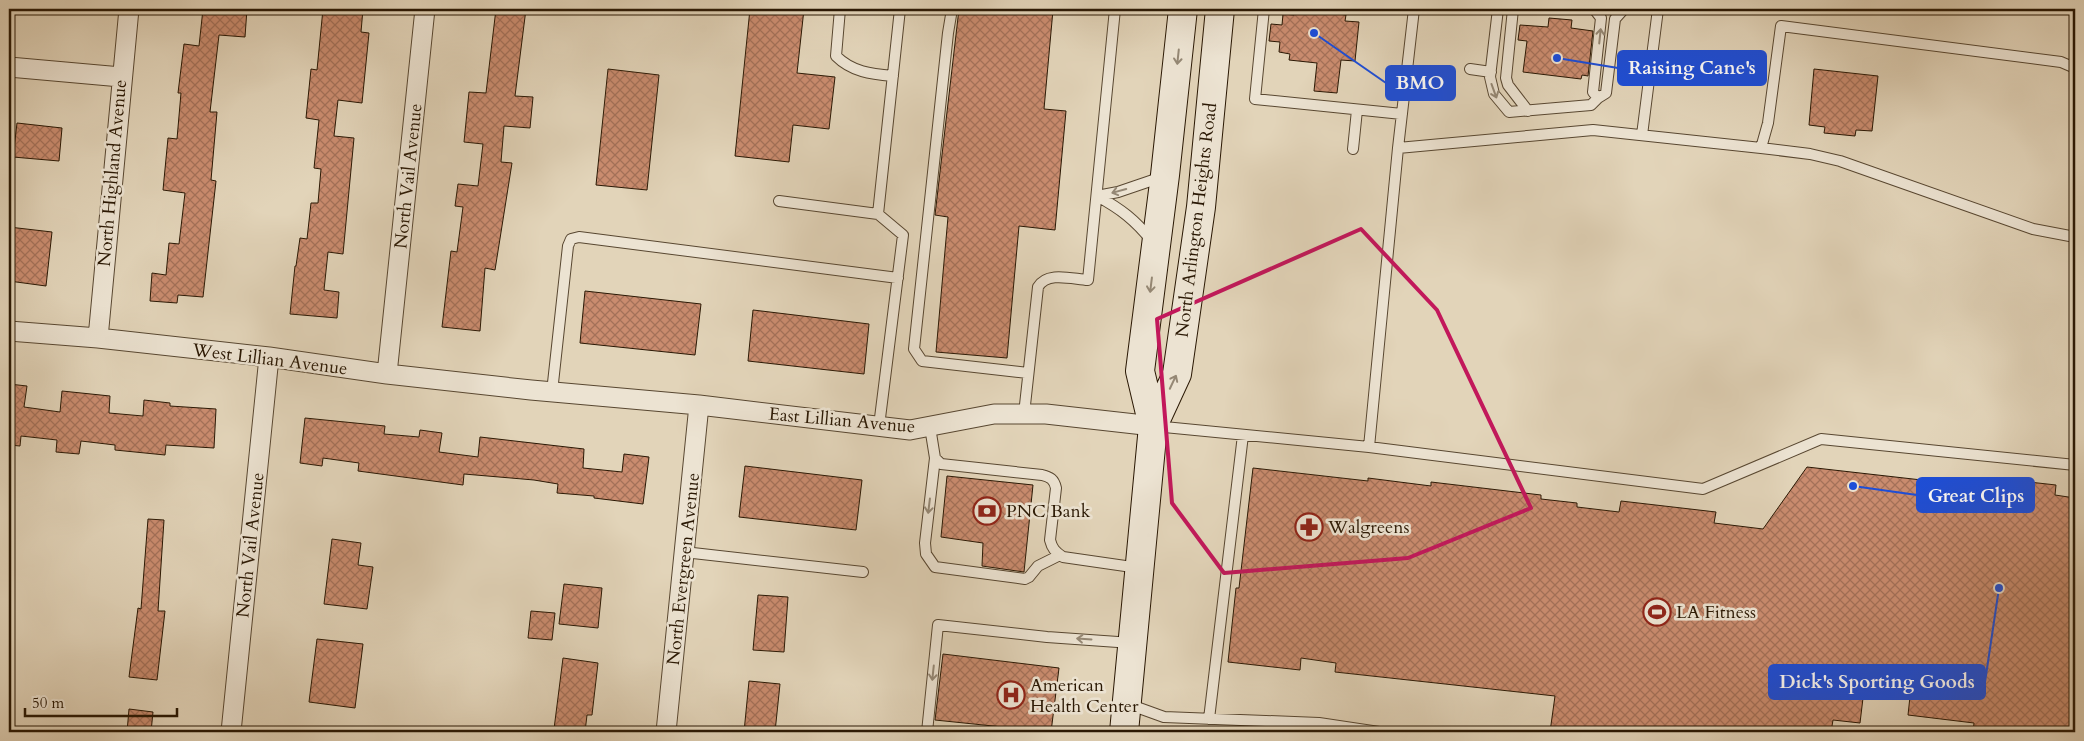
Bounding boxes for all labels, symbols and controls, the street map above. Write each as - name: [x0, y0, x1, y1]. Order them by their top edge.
- one-way arrow: [1595, 28, 1604, 44]
- one-way arrow: [1173, 49, 1183, 65]
- callout: Raising Cane's: [1618, 51, 1766, 85]
- text: Raising Cane's: [1628, 55, 1756, 81]
- callout: BMO: [1386, 66, 1455, 100]
- text: BMO: [1395, 70, 1445, 96]
- street label: North Highland Avenue: [92, 79, 133, 268]
- one-way arrow: [1490, 83, 1499, 98]
- street label: North Arlington Heights Road: [1170, 101, 1223, 339]
- street label: North Vail Avenue: [388, 102, 429, 250]
- one-way arrow: [1111, 187, 1127, 197]
- one-way arrow: [1146, 277, 1156, 293]
- street label: West Lillian Avenue: [190, 337, 349, 381]
- one-way arrow: [1169, 375, 1179, 390]
- street label: East Lillian Avenue: [768, 402, 916, 439]
- street label: North Vail Avenue: [230, 471, 271, 619]
- street label: North Evergreen Avenue: [661, 472, 706, 667]
- callout: Great Clips: [1917, 478, 2034, 512]
- text: Great Clips: [1928, 483, 2024, 509]
- bank icon: PNC Bank: [972, 496, 1002, 526]
- one-way arrow: [924, 498, 934, 514]
- place label: PNC Bank: [1006, 499, 1091, 524]
- pharmacy icon: Walgreens: [1294, 512, 1324, 542]
- place label: Walgreens: [1327, 515, 1410, 540]
- sports icon: LA Fitness: [1642, 597, 1672, 627]
- place label: LA Fitness: [1676, 600, 1756, 625]
- one-way arrow: [1076, 635, 1092, 644]
- one-way arrow: [928, 665, 938, 681]
- callout: Dick's Sporting Goods: [1769, 665, 1985, 699]
- text: Dick's Sporting Goods: [1779, 669, 1975, 695]
- place label: American Health Center: [1030, 673, 1139, 719]
- hospital icon: American Health Center: [996, 680, 1026, 710]
- scale bar: [25, 686, 178, 718]
- text: 50 m: [32, 693, 64, 713]

